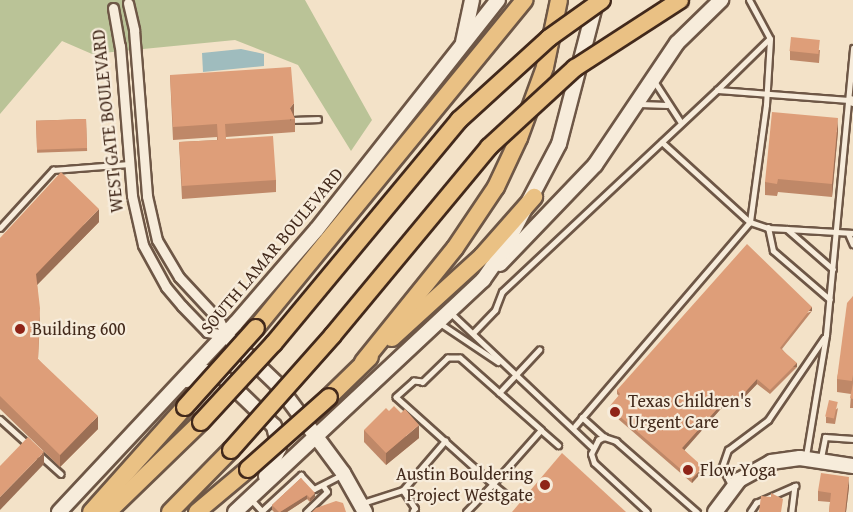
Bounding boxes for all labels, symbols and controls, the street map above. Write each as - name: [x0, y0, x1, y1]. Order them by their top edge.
- street label: WEST GATE BOULEVARD: [88, 28, 128, 214]
- street label: SOUTH LAMAR BOULEVARD: [196, 163, 348, 339]
- place label: Building 600: [32, 318, 126, 340]
- marker: Building 600: [13, 322, 27, 336]
- place label: Texas Children's Urgent Care: [628, 391, 751, 434]
- marker: Texas Children's Urgent Care: [606, 403, 624, 421]
- place label: Flow Yoga: [700, 459, 776, 481]
- marker: Flow Yoga: [681, 463, 695, 477]
- place label: Austin Bouldering Project Westgate: [396, 464, 533, 506]
- marker: Austin Bouldering Project Westgate: [538, 478, 552, 492]

